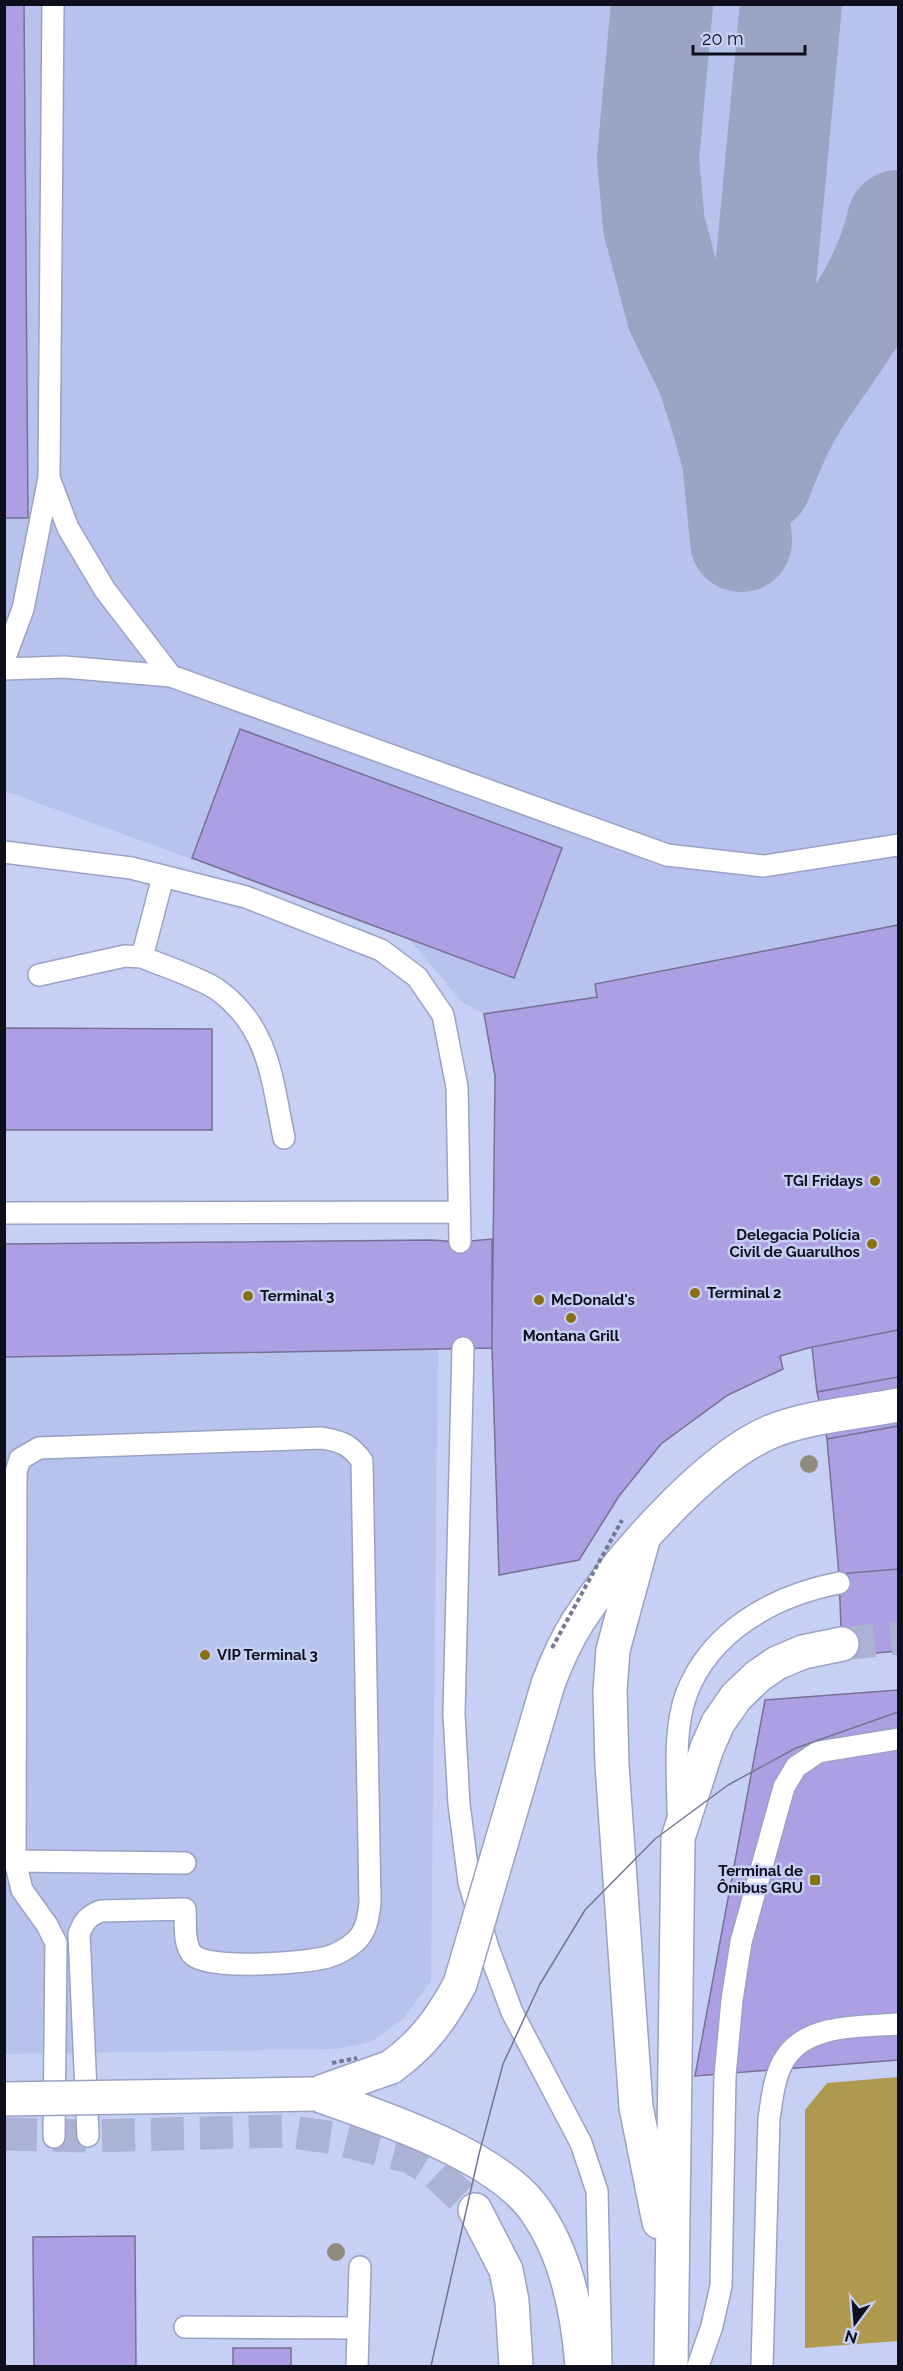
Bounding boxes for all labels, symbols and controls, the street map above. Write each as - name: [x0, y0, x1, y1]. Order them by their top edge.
- scale bar: [693, 18, 806, 56]
- text: 20 m: [702, 28, 744, 49]
- place label: TGI Fridays: [784, 1172, 863, 1190]
- marker: TGI Fridays: [868, 1174, 882, 1188]
- place label: Delegacia Polícia Civil de Guarulhos: [729, 1226, 860, 1261]
- marker: Delegacia Polícia Civil de Guarulhos: [865, 1237, 879, 1251]
- place label: Terminal 2: [707, 1284, 781, 1302]
- marker: Terminal 2: [688, 1286, 702, 1300]
- place label: Terminal 3: [260, 1287, 334, 1305]
- marker: Terminal 3: [241, 1289, 255, 1303]
- place label: McDonald's: [551, 1291, 635, 1309]
- marker: McDonald's: [532, 1293, 546, 1307]
- marker: Montana Grill: [564, 1311, 578, 1325]
- place label: Montana Grill: [523, 1327, 620, 1345]
- place label: VIP Terminal 3: [217, 1646, 318, 1664]
- marker: VIP Terminal 3: [198, 1648, 212, 1662]
- place label: Terminal de Ônibus GRU: [717, 1862, 803, 1897]
- marker: Terminal de Ônibus GRU: [808, 1873, 822, 1887]
- north arrow: [825, 2293, 885, 2353]
- text: N: [843, 2326, 859, 2348]

